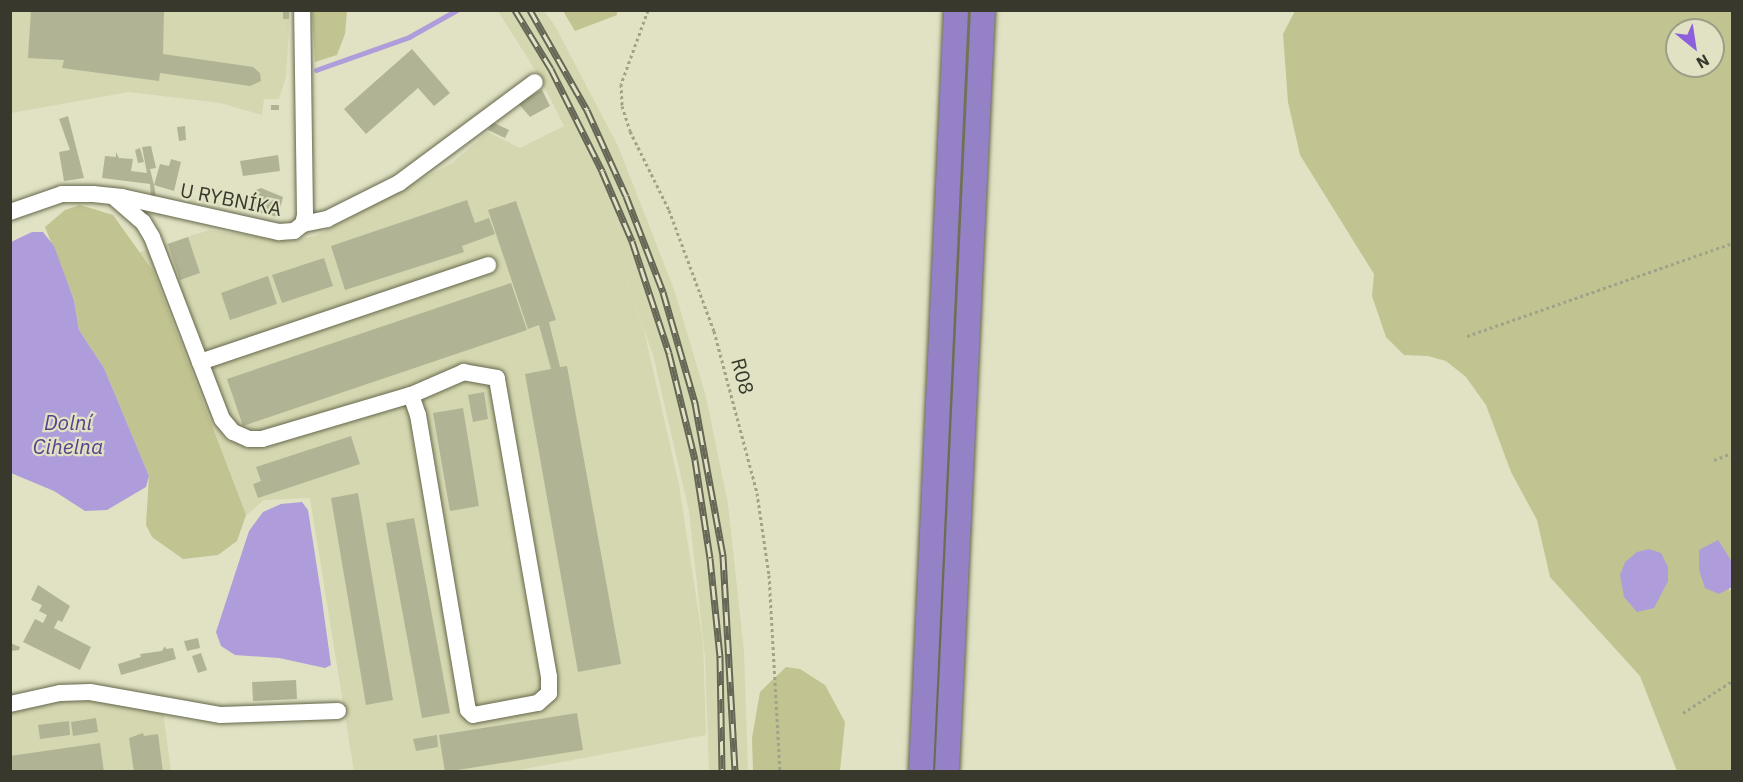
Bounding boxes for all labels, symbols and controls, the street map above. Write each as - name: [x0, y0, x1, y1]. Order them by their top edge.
- north arrow: [1665, 18, 1725, 78]
- text: N: [1693, 50, 1713, 73]
- street label: U RYBNÍKA: [178, 177, 284, 221]
- street label: R08: [727, 355, 759, 397]
- water label: Dolní Cihelna: [33, 409, 103, 459]

